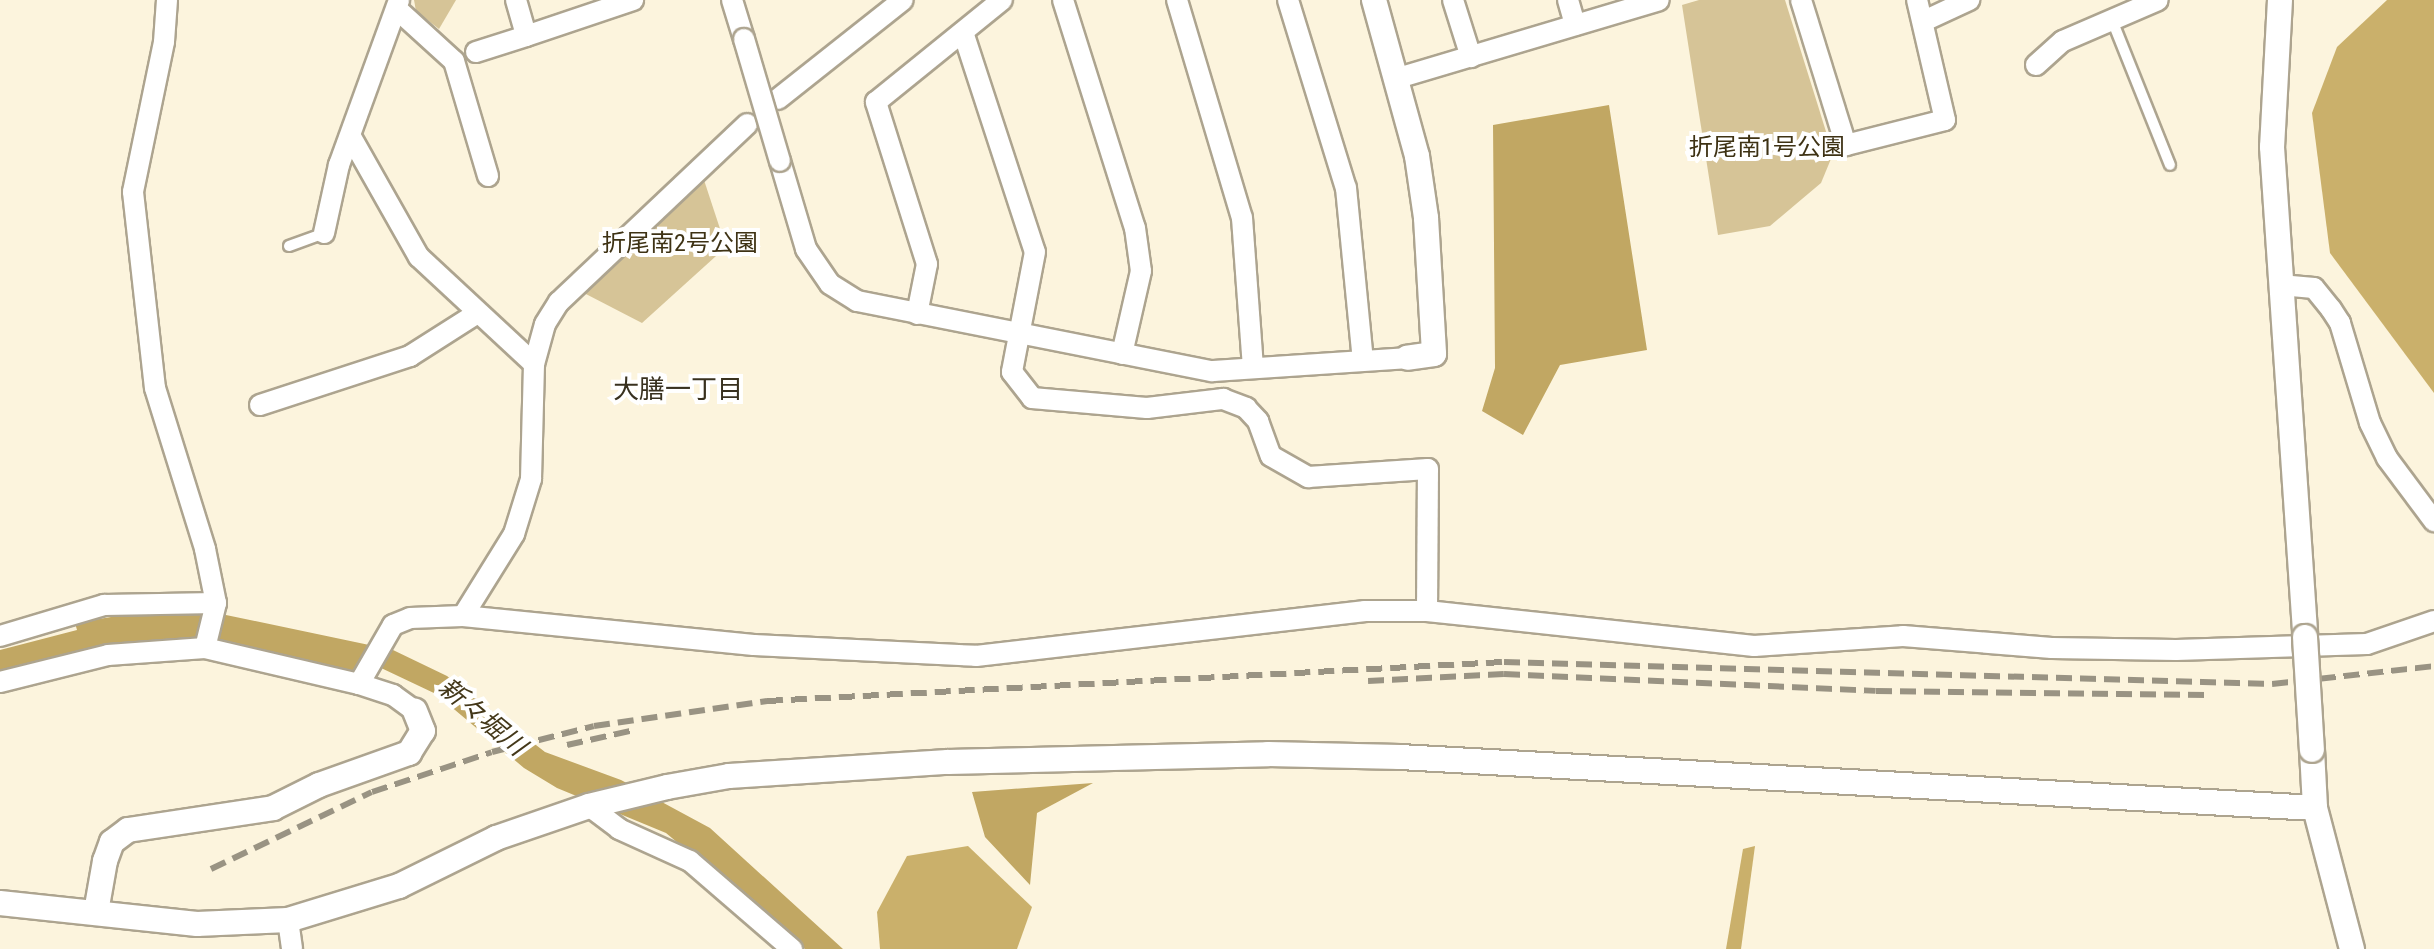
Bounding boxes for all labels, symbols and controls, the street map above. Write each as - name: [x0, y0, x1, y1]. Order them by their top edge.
- park label: 折尾南1号公園: [1689, 134, 1845, 162]
- park label: 折尾南2号公園: [602, 230, 758, 258]
- district label: 大膳一丁目: [613, 374, 743, 406]
- water label: 新々堀川: [432, 672, 532, 762]

